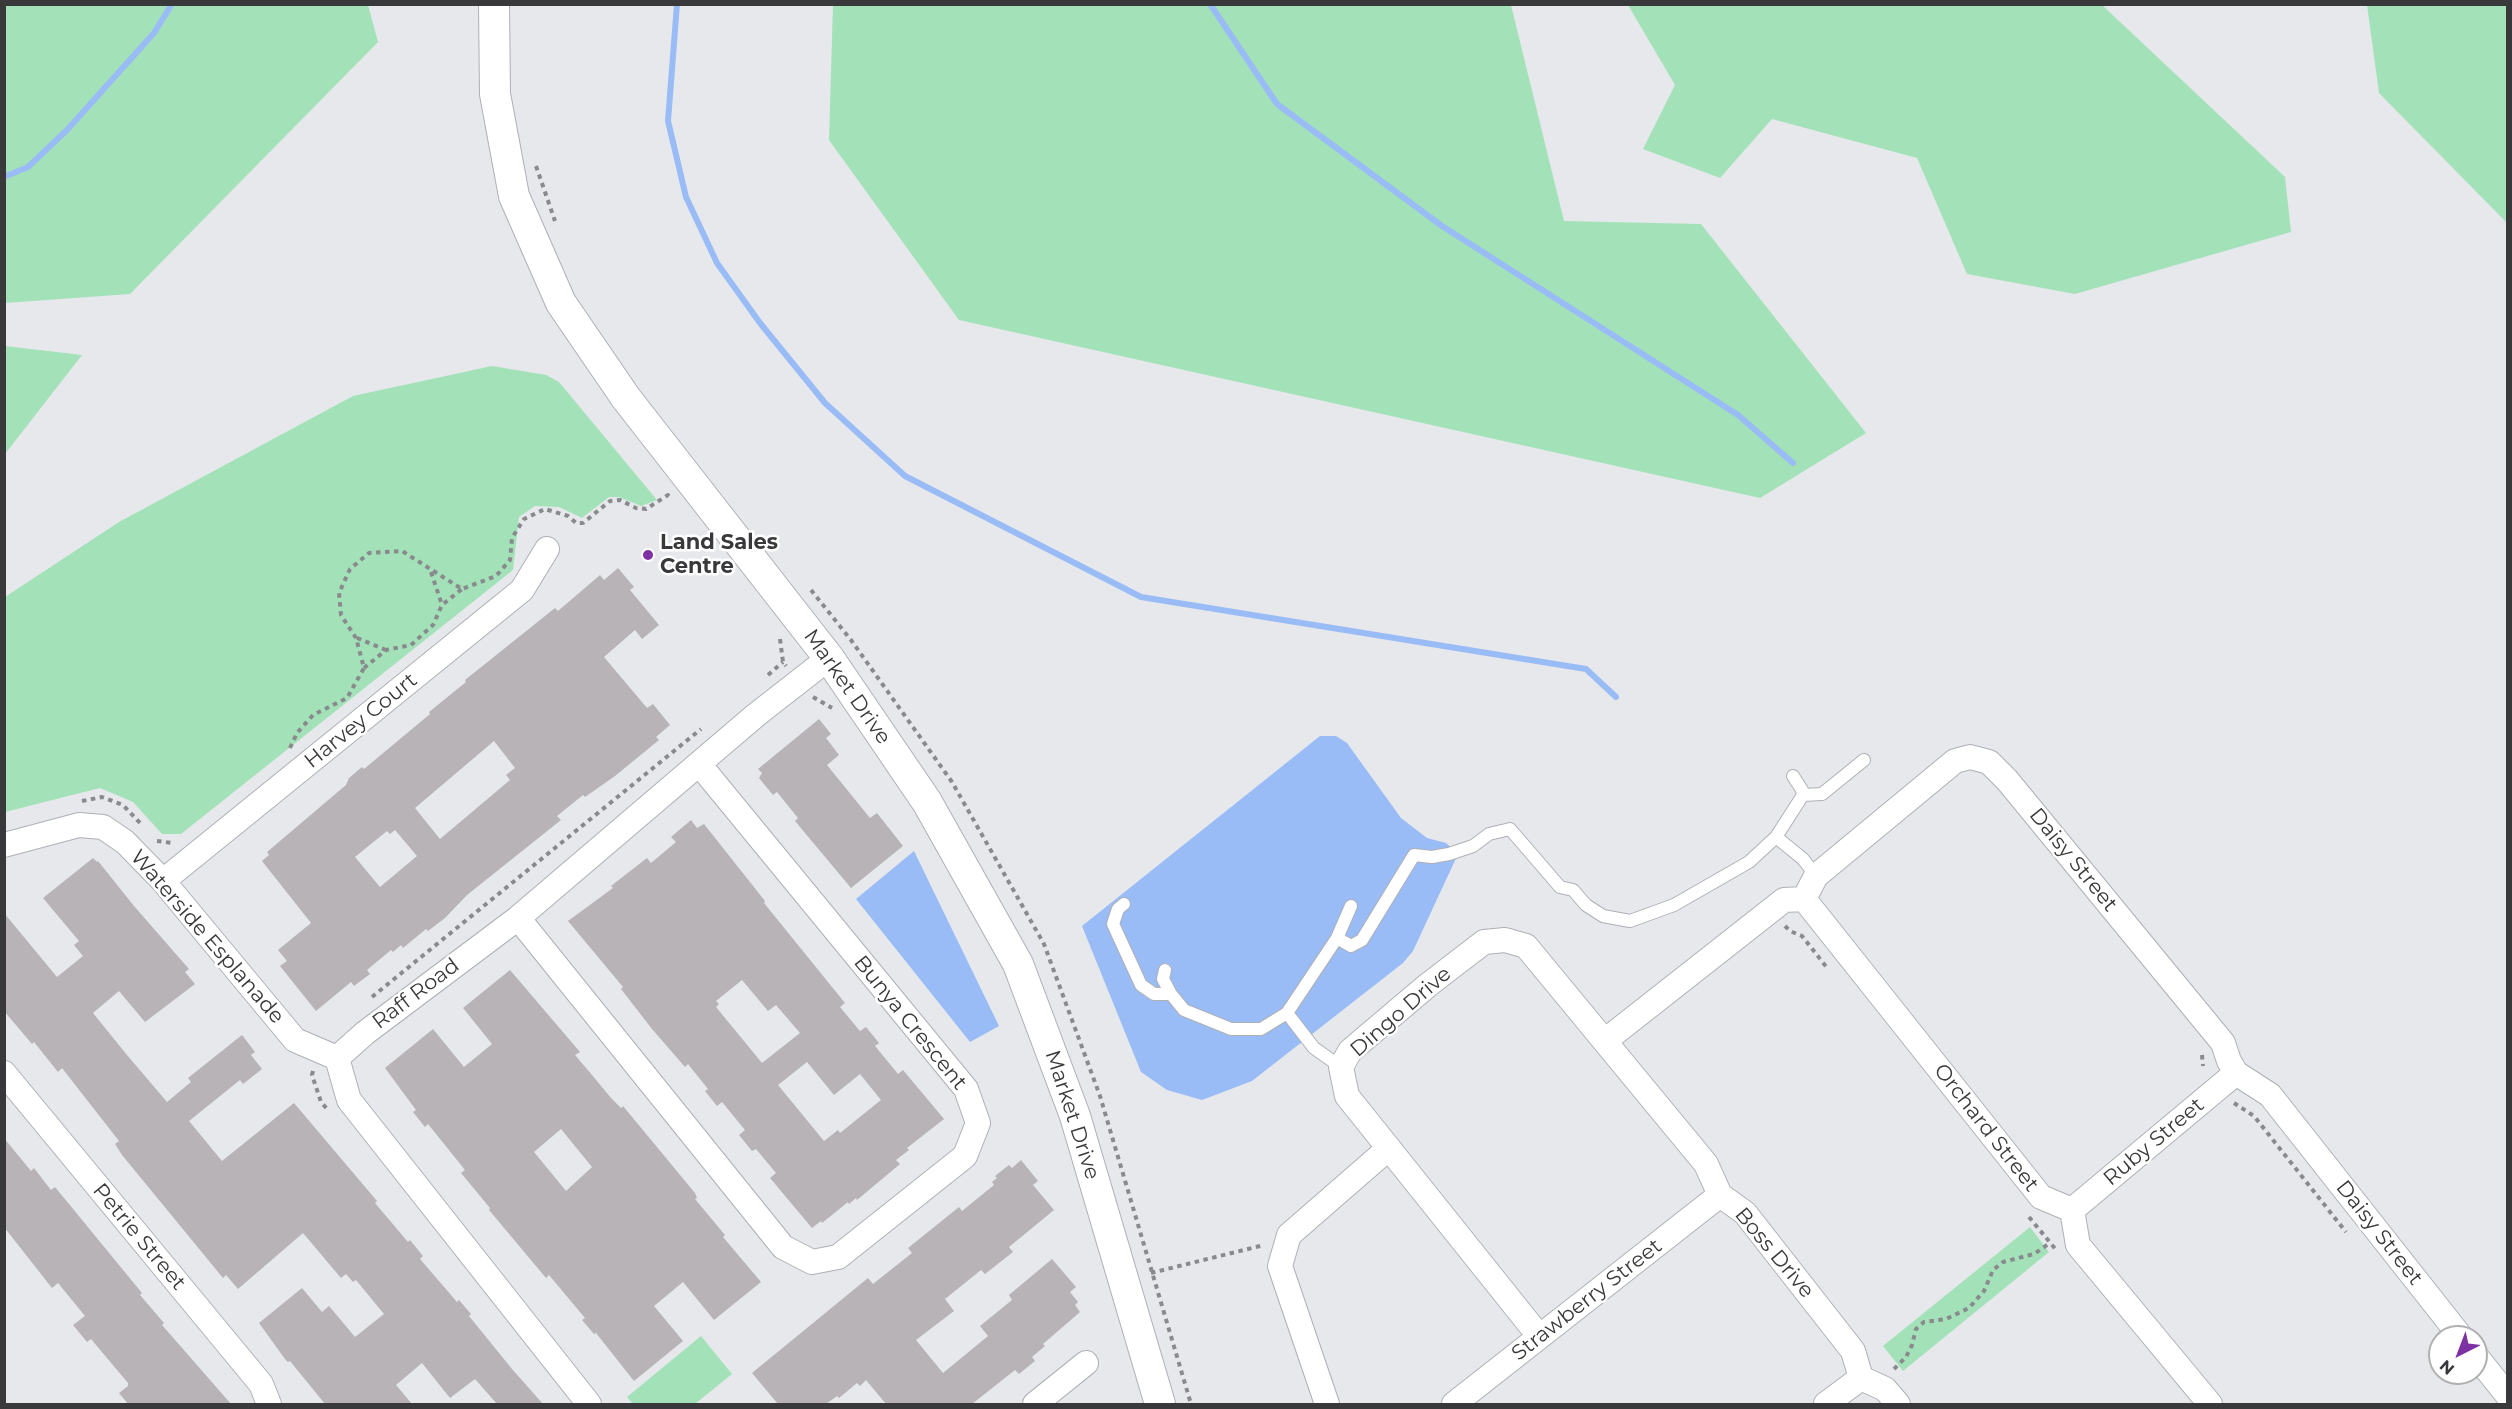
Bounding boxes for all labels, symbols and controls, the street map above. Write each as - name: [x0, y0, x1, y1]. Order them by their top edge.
- place label: Land Sales Centre: [660, 530, 778, 580]
- marker: Land Sales Centre: [641, 548, 655, 562]
- street label: Market Drive: [798, 625, 896, 749]
- street label: Harvey Court: [300, 668, 422, 774]
- street label: Daisy Street: [2024, 803, 2122, 917]
- street label: Waterside Esplanade: [125, 845, 289, 1029]
- street label: Bunya Crescent: [848, 951, 972, 1095]
- street label: Raff Road: [368, 953, 464, 1035]
- street label: Dingo Drive: [1345, 961, 1457, 1063]
- street label: Market Drive: [1039, 1047, 1105, 1183]
- street label: Orchard Street: [1928, 1059, 2044, 1197]
- street label: Ruby Street: [2099, 1093, 2209, 1191]
- street label: Daisy Street: [2330, 1176, 2428, 1290]
- street label: Petrie Street: [87, 1178, 191, 1296]
- street label: Boss Drive: [1729, 1203, 1819, 1303]
- street label: Strawberry Street: [1507, 1234, 1667, 1366]
- north arrow: [2428, 1325, 2488, 1385]
- text: N: [2436, 1356, 2458, 1379]

